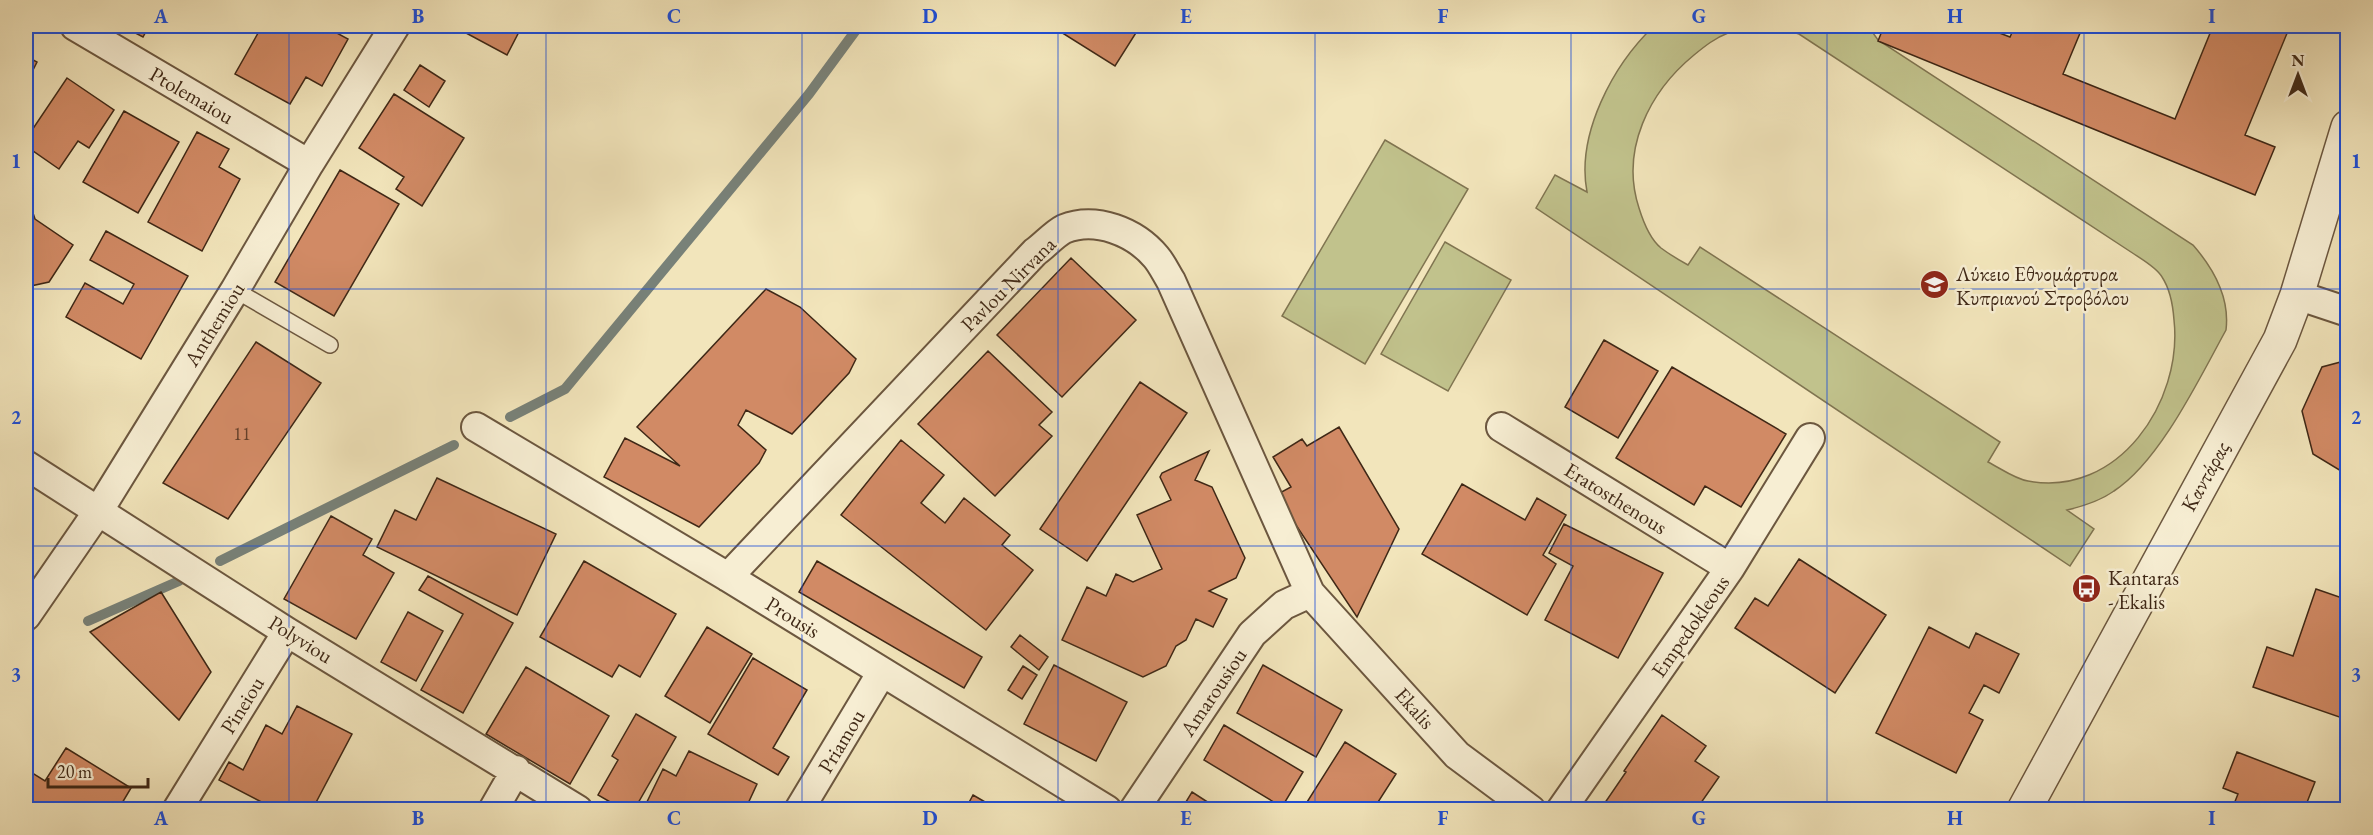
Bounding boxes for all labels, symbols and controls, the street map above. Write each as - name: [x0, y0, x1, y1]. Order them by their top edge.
- text: A: [153, 3, 169, 29]
- text: B: [412, 3, 424, 29]
- text: C: [667, 3, 681, 29]
- text: D: [922, 3, 938, 29]
- text: E: [1180, 3, 1192, 29]
- text: F: [1438, 3, 1449, 29]
- text: G: [1692, 3, 1706, 29]
- text: H: [1947, 3, 1963, 29]
- text: I: [2208, 3, 2216, 29]
- north arrow: [2268, 45, 2328, 105]
- text: N: [2292, 50, 2305, 71]
- street label: Ptolemaiou: [145, 60, 239, 130]
- text: 1: [11, 148, 21, 174]
- text: 1: [2351, 148, 2361, 174]
- street label: Pavlou Nirvana: [955, 230, 1062, 337]
- place label: Λύκειο Εθνομάρτυρα Κυπριανού Στροβόλου: [1955, 260, 2129, 311]
- school or university icon: Λύκειο Εθνομάρτυρα Κυπριανού Στροβόλου: [1919, 269, 1951, 301]
- street label: Anthemiou: [177, 277, 250, 372]
- text: 2: [11, 404, 22, 430]
- text: 2: [2351, 404, 2362, 430]
- house number: 11: [233, 422, 251, 445]
- street label: Καντάρας: [2175, 436, 2235, 516]
- street label: Eratosthenous: [1560, 456, 1672, 540]
- place label: Kantaras - Ekalis: [2108, 564, 2179, 615]
- street label: Empedokleous: [1645, 569, 1735, 682]
- bus stop icon: Kantaras - Ekalis: [2071, 573, 2103, 605]
- street label: Prousis: [761, 590, 825, 644]
- street label: Polyviou: [264, 609, 338, 669]
- street label: Amarousiou: [1173, 643, 1252, 742]
- text: 3: [11, 661, 21, 687]
- text: 3: [2351, 661, 2361, 687]
- street label: Pineiou: [214, 671, 270, 739]
- street label: Ekalis: [1389, 681, 1441, 735]
- street label: Priamou: [811, 704, 871, 778]
- scale bar: [48, 751, 148, 789]
- text: 20 m: [57, 760, 92, 783]
- text: A: [153, 805, 169, 831]
- text: B: [412, 805, 424, 831]
- text: C: [667, 805, 681, 831]
- text: D: [922, 805, 938, 831]
- text: E: [1180, 805, 1192, 831]
- text: F: [1438, 805, 1449, 831]
- text: G: [1692, 805, 1706, 831]
- text: H: [1947, 805, 1963, 831]
- text: I: [2208, 805, 2216, 831]

